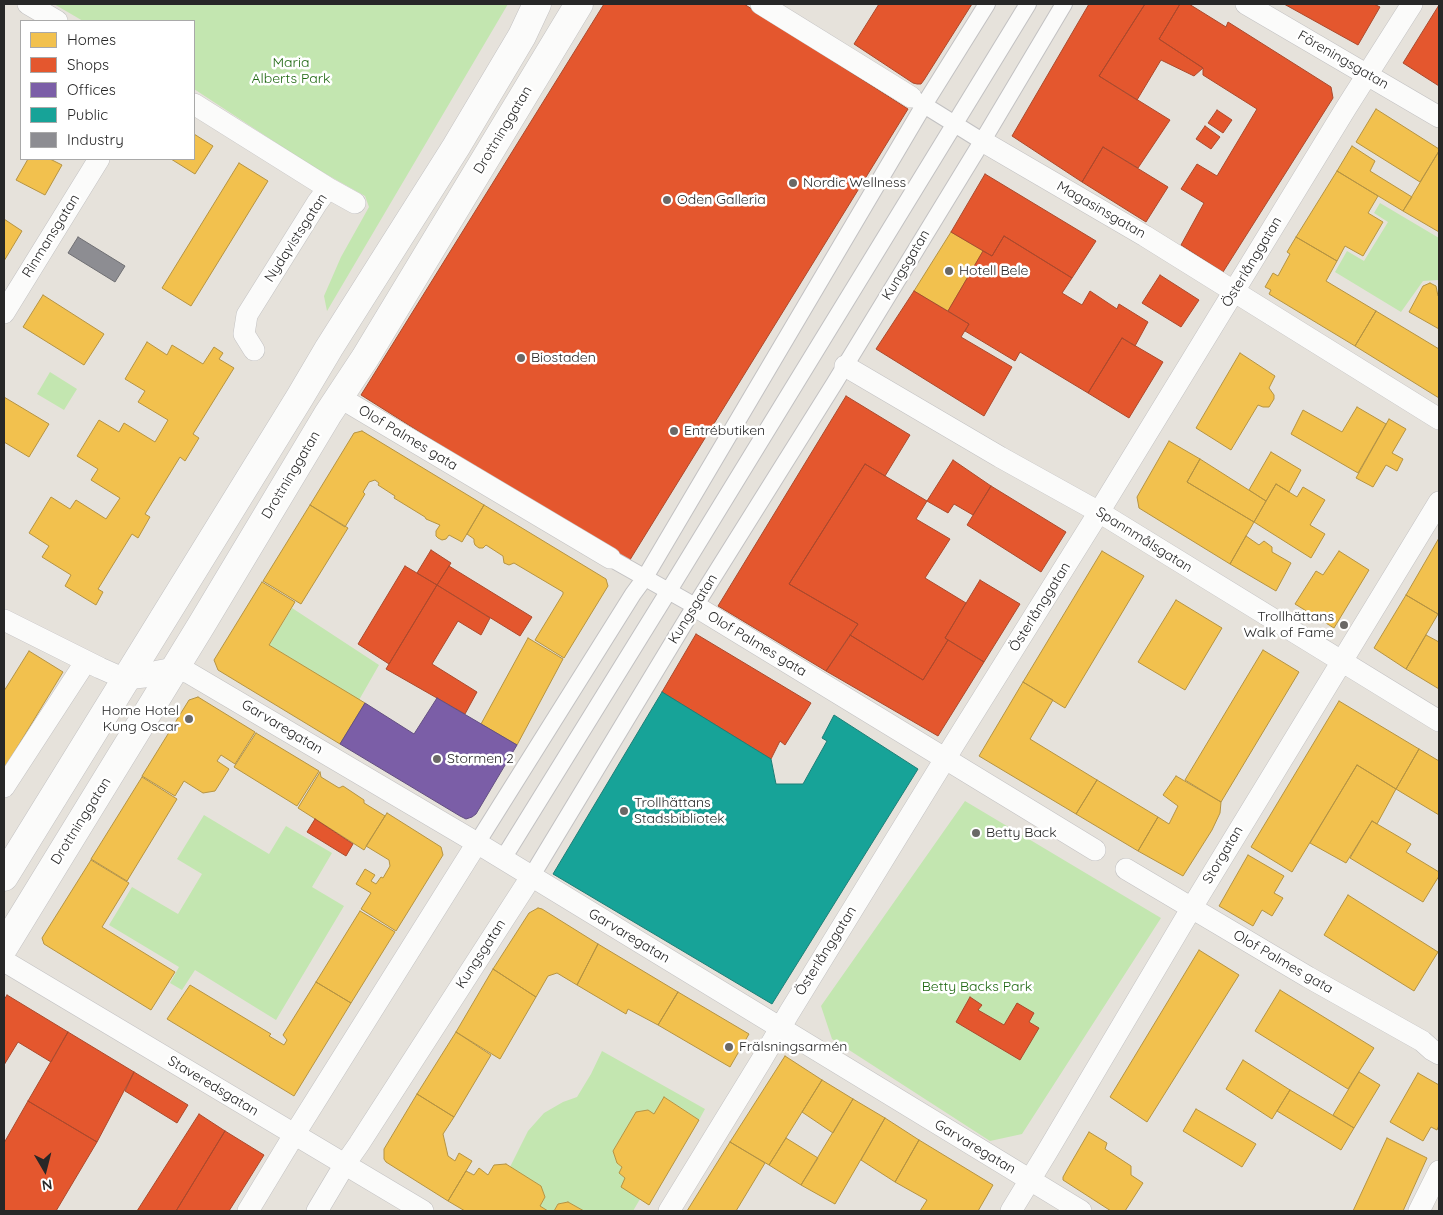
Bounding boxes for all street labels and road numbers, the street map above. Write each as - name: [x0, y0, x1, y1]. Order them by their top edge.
- street label: Föreningsgatan: [1295, 27, 1391, 93]
- street label: Drottninggatan: [470, 83, 536, 177]
- street label: Magasinsgatan: [1054, 178, 1148, 242]
- street label: Rinmansgatan: [19, 191, 83, 281]
- street label: Nydqvistsgatan: [261, 191, 331, 285]
- street label: Österlånggatan: [1218, 214, 1286, 310]
- street label: Kungsgatan: [878, 227, 934, 303]
- street label: Olof Palmes gata: [355, 402, 461, 474]
- street label: Drottninggatan: [258, 428, 324, 522]
- street label: Spannmålsgatan: [1093, 504, 1195, 576]
- street label: Österlånggatan: [1006, 559, 1074, 655]
- street label: Kungsgatan: [665, 571, 721, 647]
- street label: Olof Palmes gata: [704, 608, 810, 680]
- street label: Garvaregatan: [238, 696, 326, 758]
- street label: Drottninggatan: [48, 774, 114, 868]
- street label: Storgatan: [1199, 823, 1247, 887]
- street label: Österlånggatan: [792, 903, 860, 999]
- street label: Garvaregatan: [585, 905, 673, 967]
- street label: Kungsgatan: [452, 916, 510, 992]
- street label: Olof Palmes gata: [1230, 927, 1336, 997]
- street label: Staveredsgatan: [165, 1052, 261, 1120]
- street label: Garvaregatan: [931, 1116, 1019, 1178]

